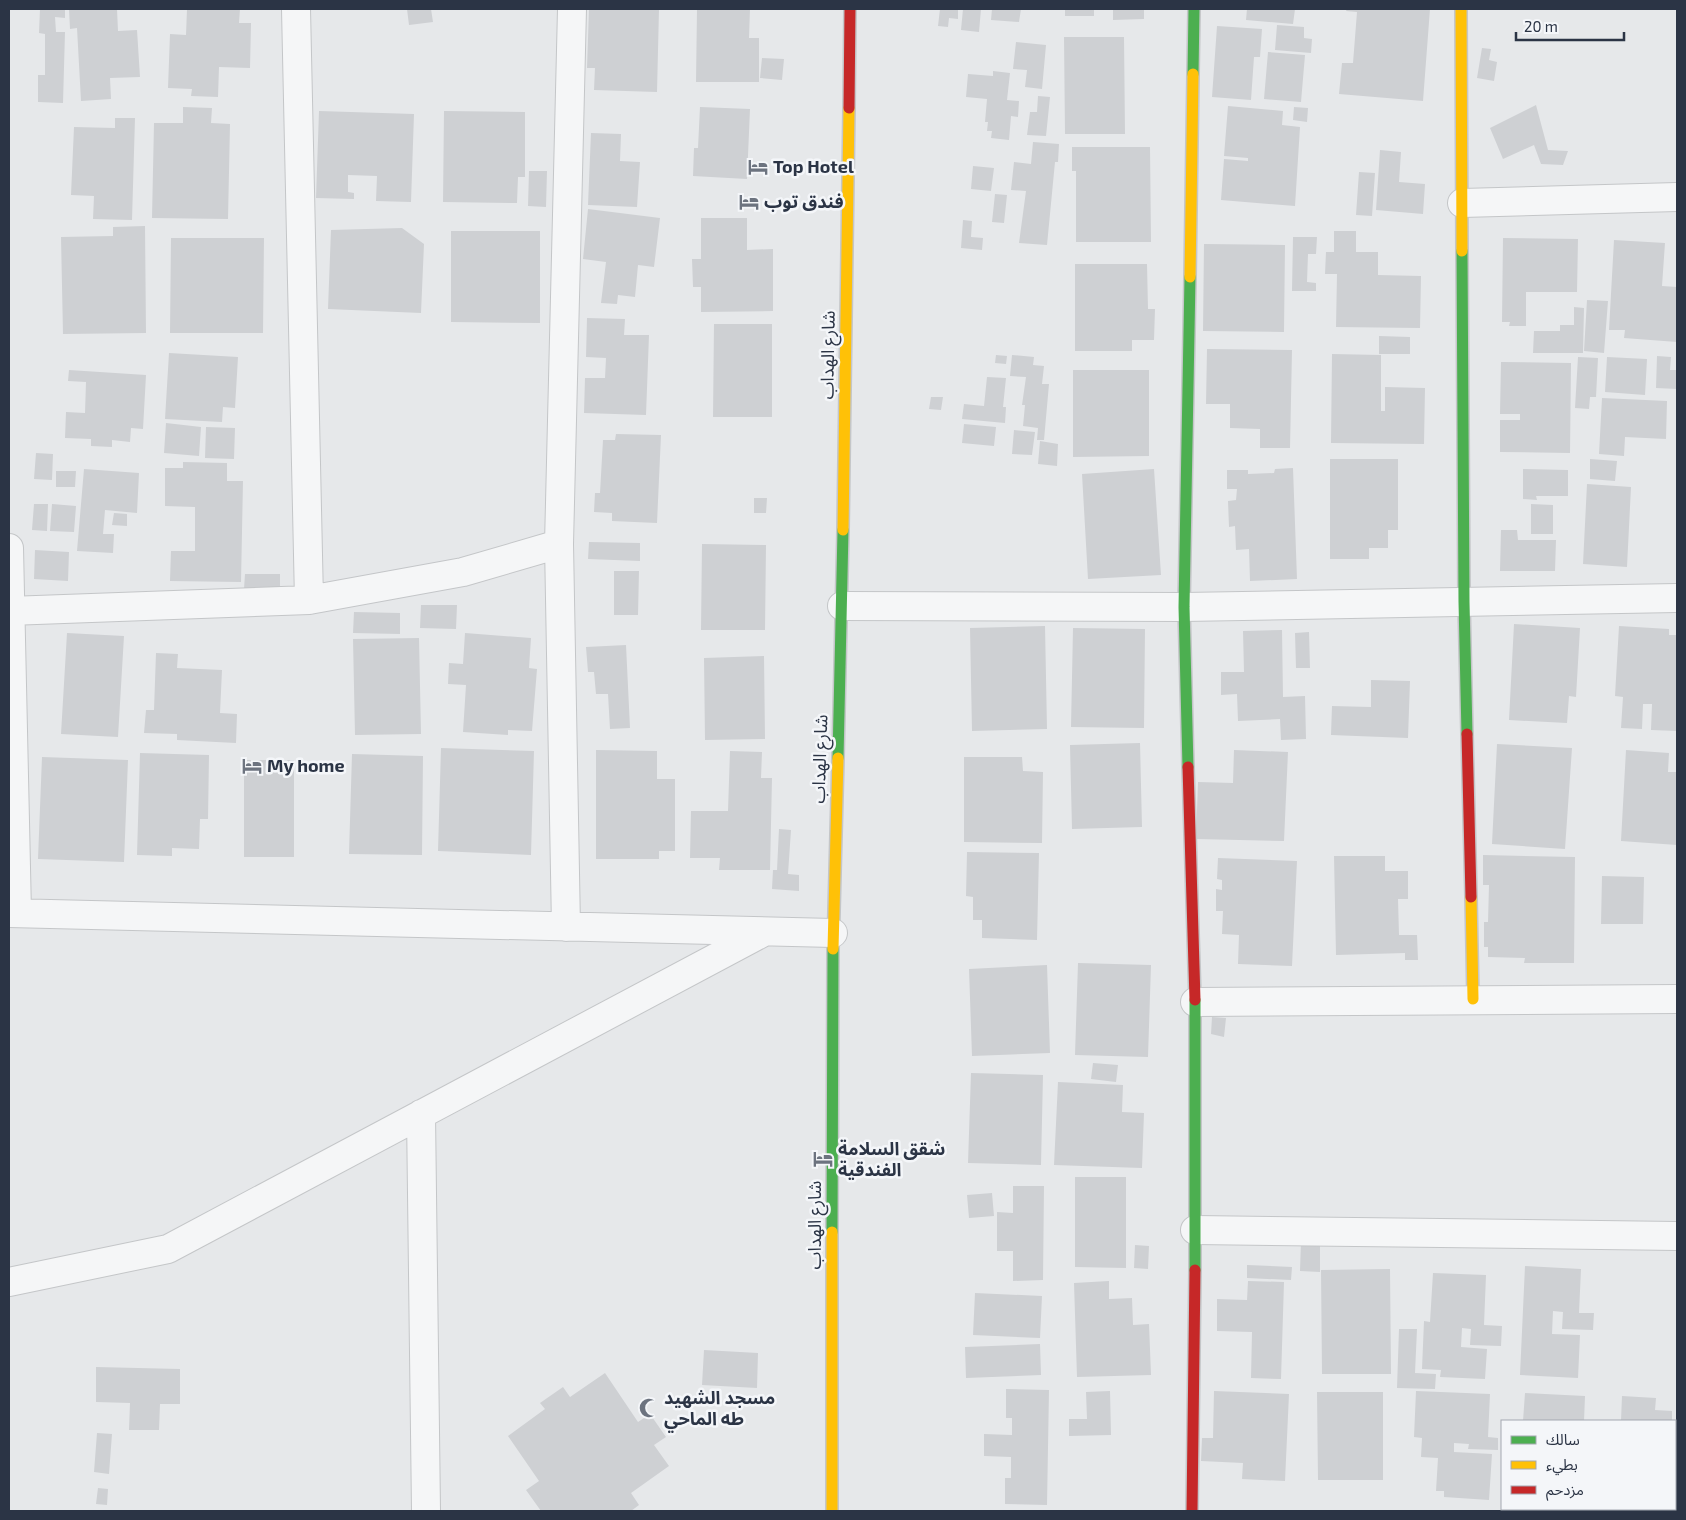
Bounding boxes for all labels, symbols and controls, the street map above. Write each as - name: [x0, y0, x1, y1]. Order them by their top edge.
- scale bar: [1516, 10, 1624, 42]
- text: 20 m: [1524, 17, 1558, 35]
- place label: Top Hotel: [773, 155, 854, 177]
- hotel icon: Top Hotel: [747, 156, 769, 178]
- place label: فندق توب: [764, 190, 843, 212]
- hotel icon: فندق توب: [738, 191, 760, 213]
- street label: شارع الهداب: [815, 310, 843, 400]
- street label: شارع الهداب: [806, 714, 836, 804]
- place label: My home: [267, 754, 345, 776]
- hotel icon: My home: [241, 755, 263, 777]
- place label: شقق السلامة الفندقية: [838, 1137, 945, 1180]
- hotel icon: شقق السلامة الفندقية: [812, 1148, 834, 1170]
- street label: شارع الهداب: [803, 1181, 829, 1269]
- place label: مسجد الشهيد طه الماحي: [664, 1386, 775, 1433]
- mosque icon: مسجد الشهيد طه الماحي: [638, 1397, 660, 1419]
- legend: [1501, 1420, 1676, 1510]
- text: سالك: [1546, 1430, 1580, 1448]
- text: بطيء: [1546, 1455, 1578, 1476]
- text: مزدحم: [1546, 1480, 1584, 1501]

